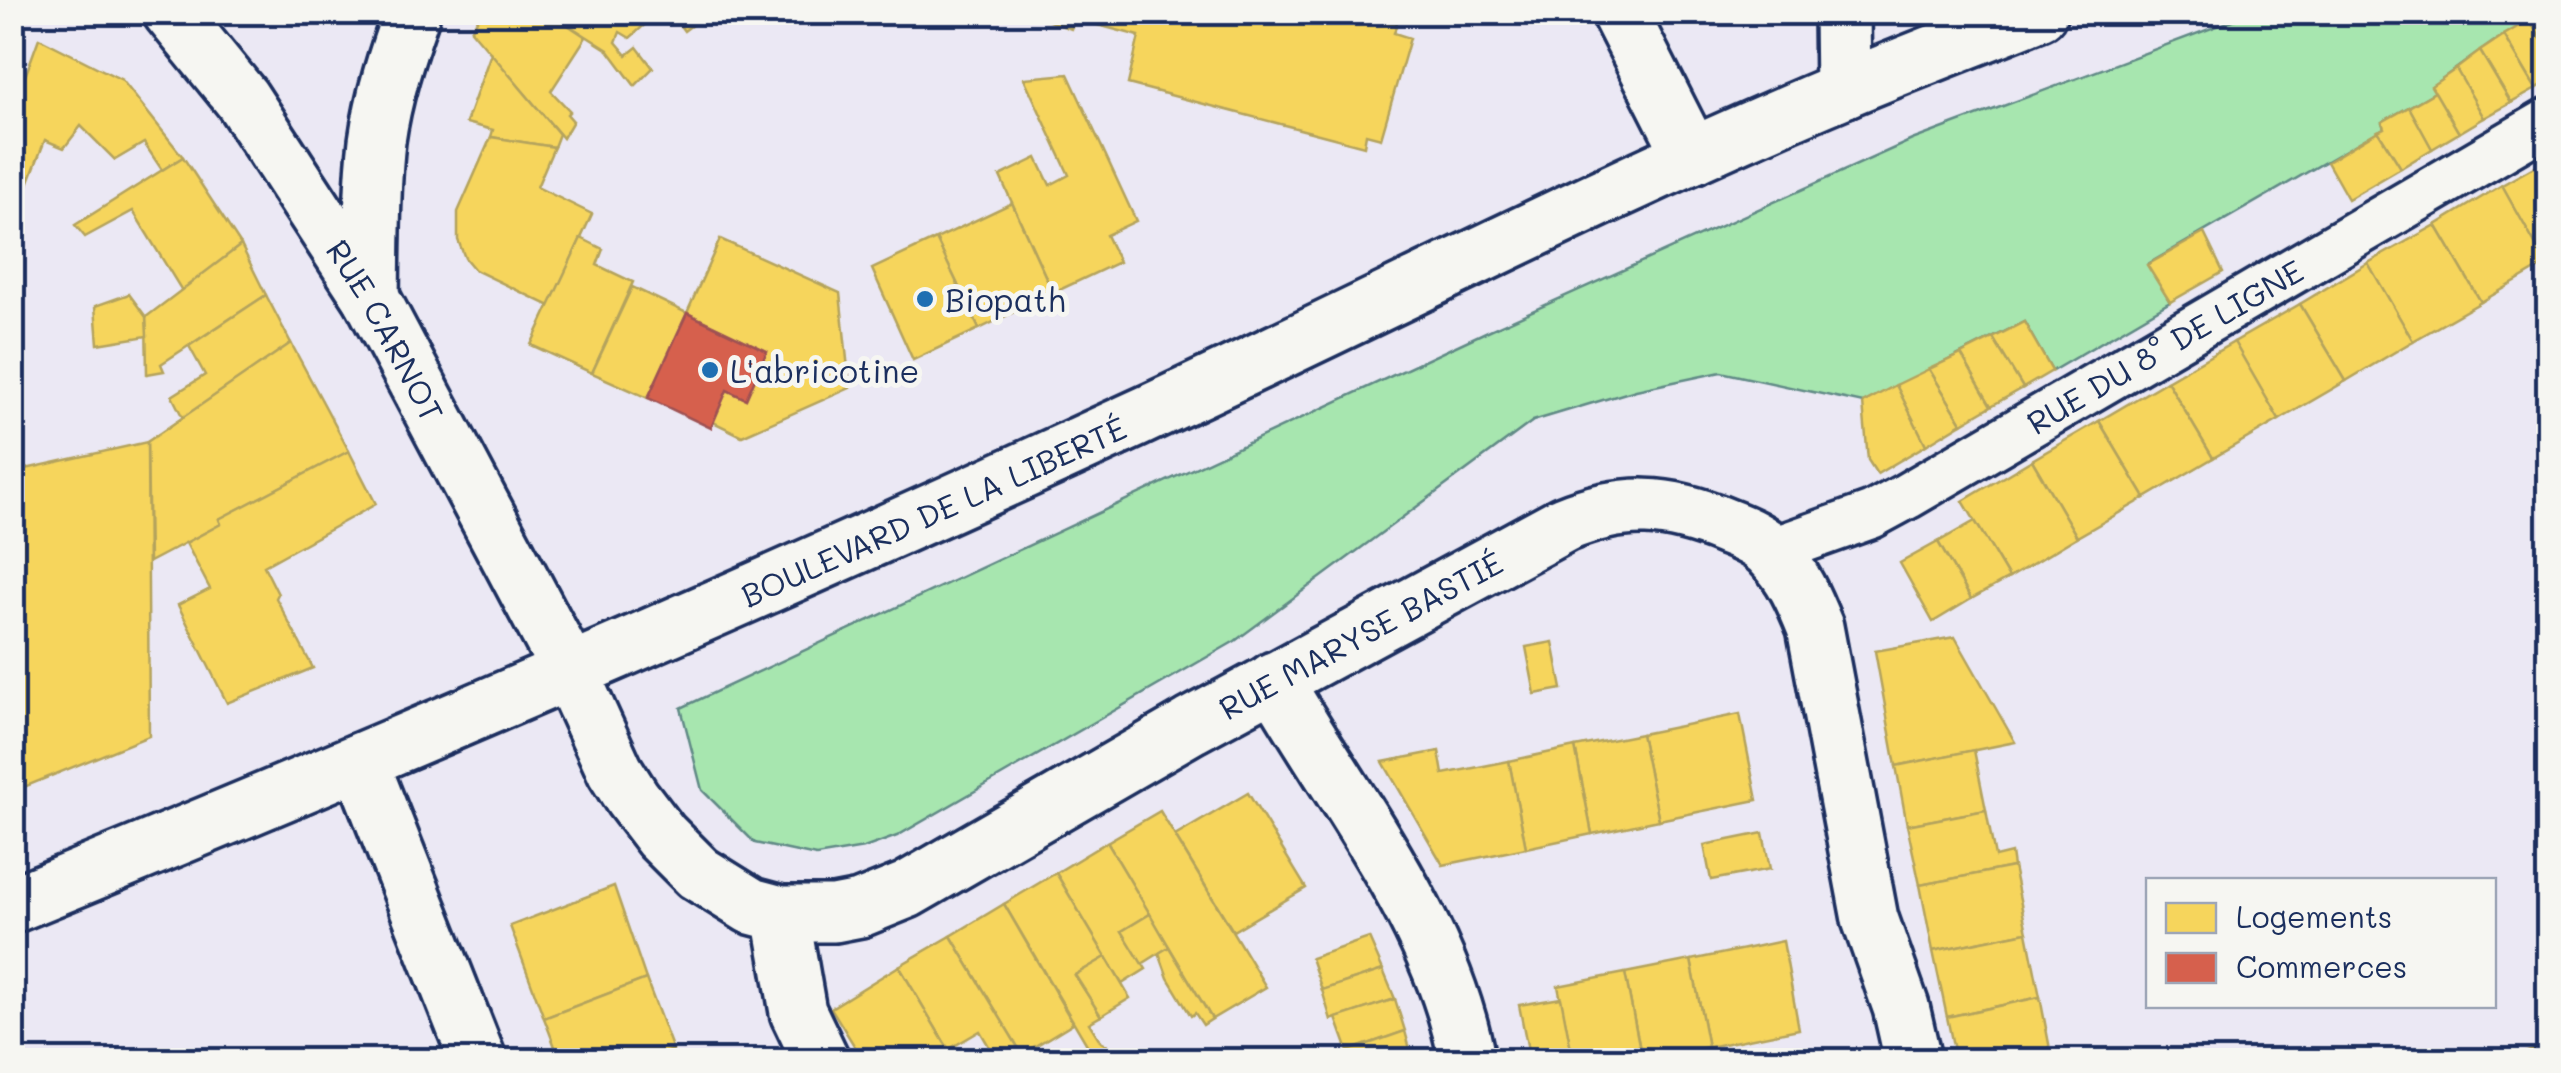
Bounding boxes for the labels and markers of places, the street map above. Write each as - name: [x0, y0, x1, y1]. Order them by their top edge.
- place label: Biopath: [945, 278, 1065, 320]
- marker: Biopath: [914, 288, 936, 310]
- place label: L'abricotine: [730, 349, 919, 391]
- marker: L'abricotine: [699, 359, 721, 381]

